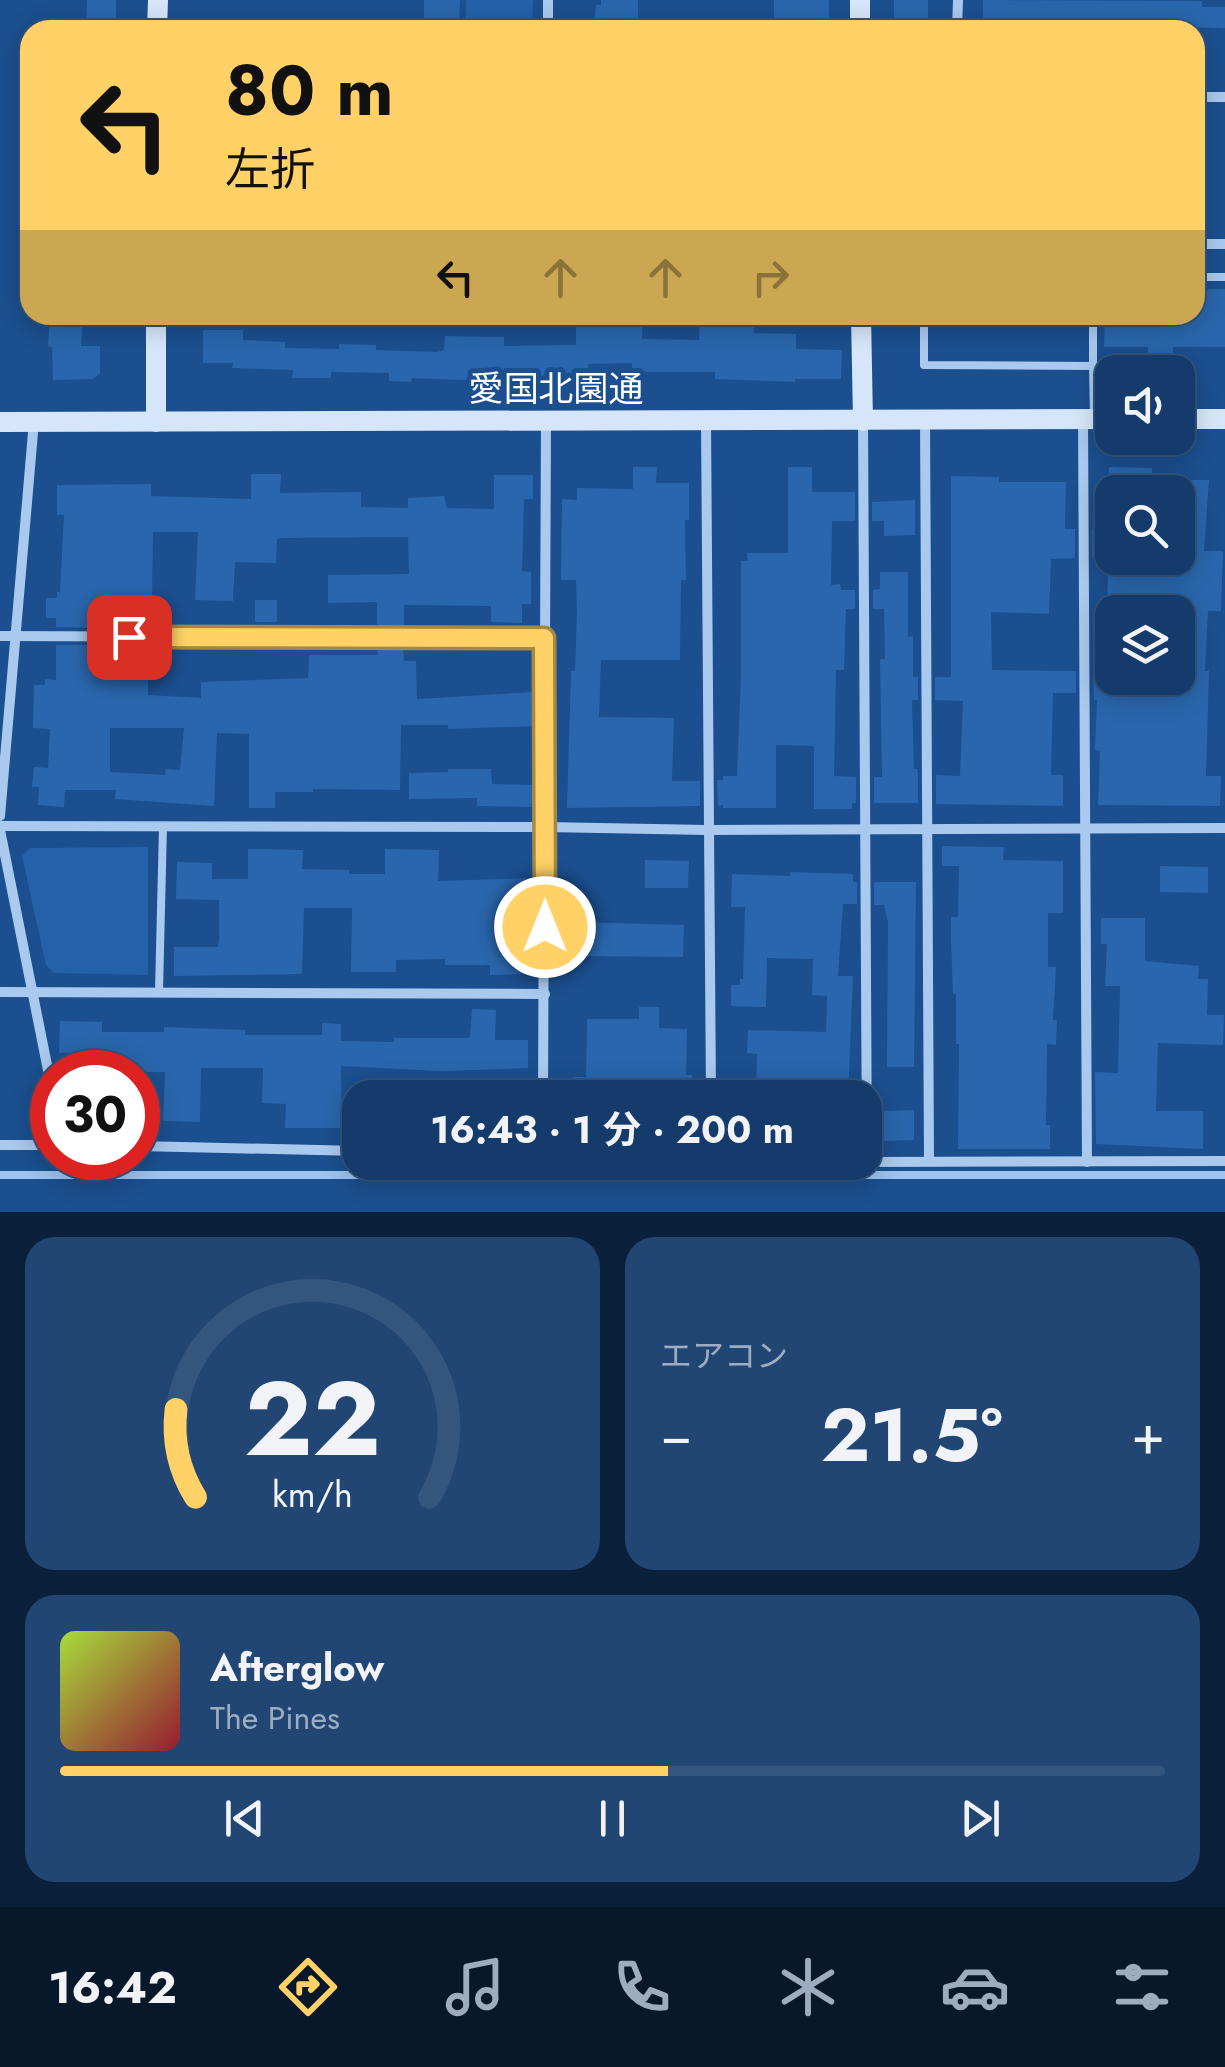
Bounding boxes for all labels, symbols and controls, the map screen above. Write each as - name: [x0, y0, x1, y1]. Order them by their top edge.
- text: 80 m: [225, 40, 394, 141]
- icon: left: [60, 60, 190, 190]
- text: 左折: [225, 137, 315, 202]
- icon: left: [428, 250, 483, 305]
- icon: ahead: [533, 250, 588, 305]
- icon: ahead: [638, 250, 693, 305]
- icon: right: [743, 250, 798, 305]
- map controls: [1095, 355, 1195, 695]
- button: sound: [1095, 355, 1195, 455]
- street label: 愛国北園通: [468, 364, 644, 414]
- button: search: [1095, 475, 1195, 575]
- pin: [87, 595, 172, 680]
- button: layers: [1095, 595, 1195, 695]
- icon: arrive: [102, 610, 157, 665]
- position arrow: [493, 875, 597, 979]
- speed limit sign: 30: [30, 1050, 160, 1180]
- text: 16:43 · 1 分 · 200 m: [430, 1102, 794, 1157]
- text: エアコン: [660, 1333, 788, 1379]
- text: 22: [244, 1344, 381, 1494]
- text: 21.5°: [821, 1381, 1003, 1489]
- text: −: [660, 1395, 692, 1475]
- text: +: [1131, 1395, 1165, 1475]
- text: km/h: [272, 1469, 353, 1520]
- text: Afterglow: [210, 1640, 384, 1695]
- text: The Pines: [210, 1695, 340, 1741]
- icon: previous: [217, 1791, 272, 1846]
- icon: pause: [585, 1791, 640, 1846]
- icon: next: [953, 1791, 1008, 1846]
- icon: directions: [273, 1952, 343, 2022]
- icon: music: [440, 1952, 510, 2022]
- icon: phone: [607, 1952, 677, 2022]
- icon: climate: [773, 1952, 843, 2022]
- icon: car: [940, 1952, 1010, 2022]
- icon: filters: [1107, 1952, 1177, 2022]
- text: 16:42: [48, 1955, 177, 2020]

